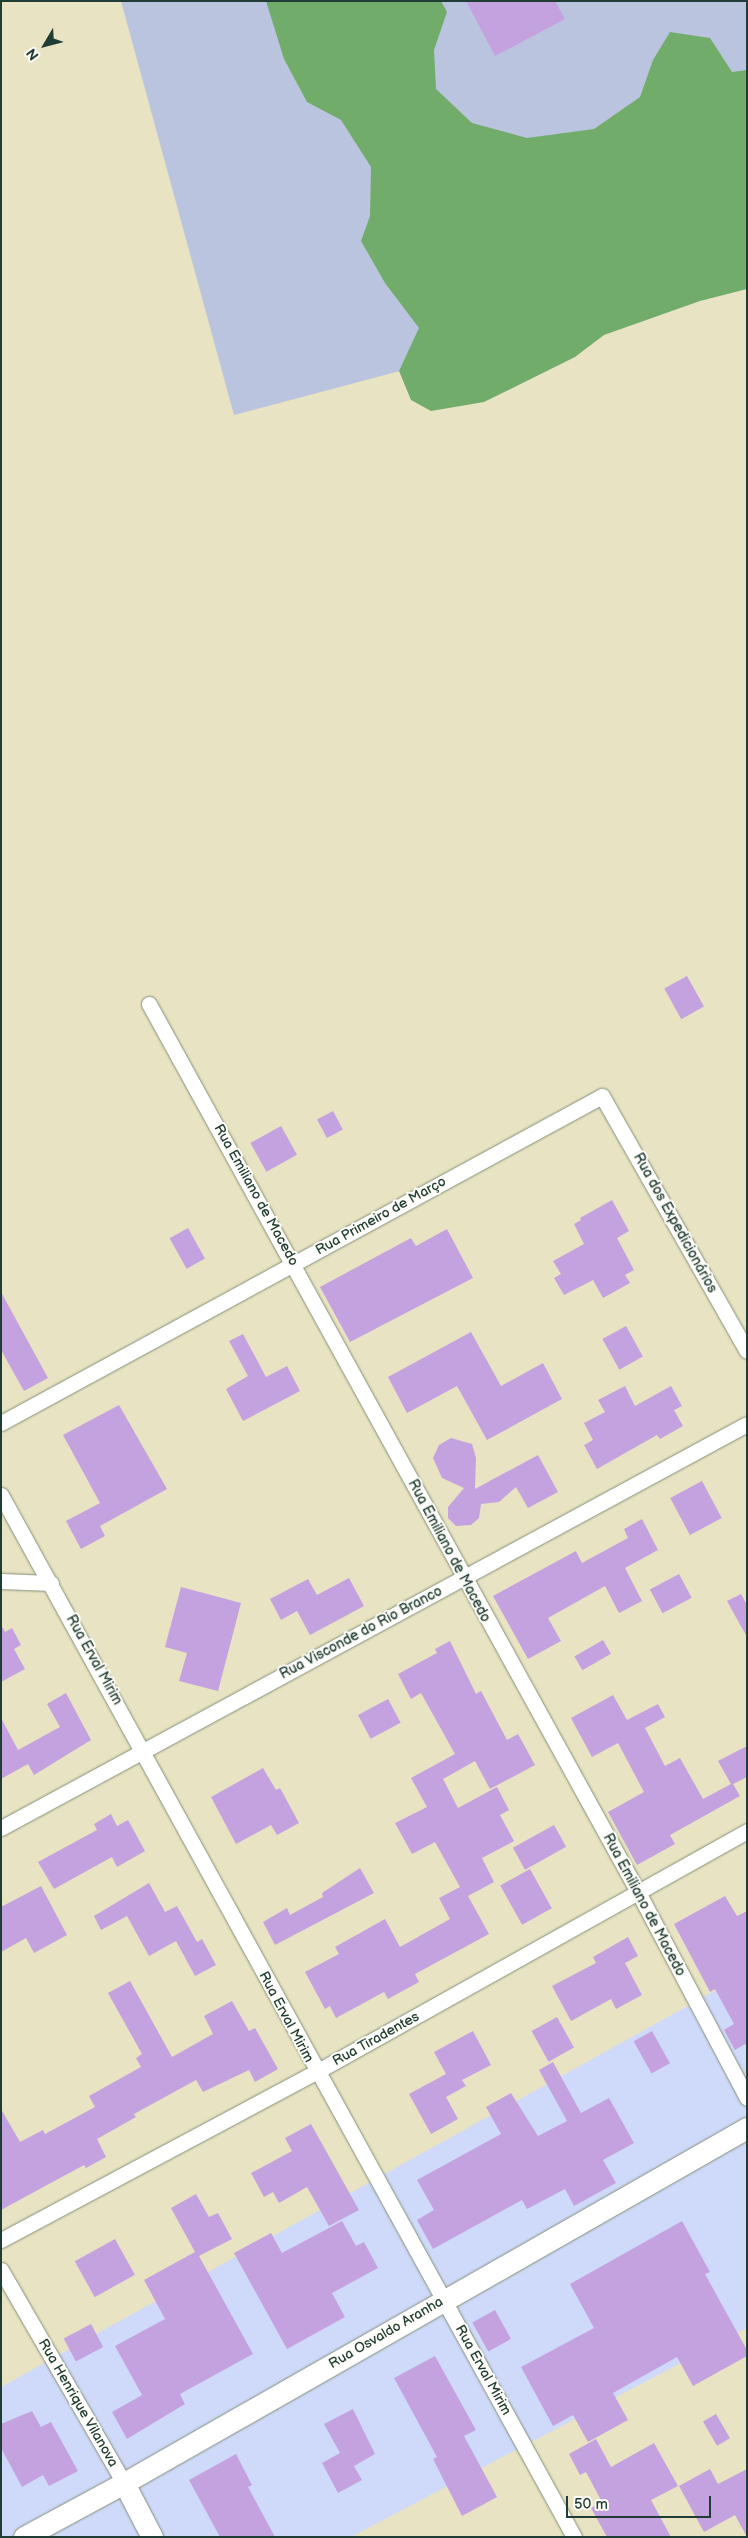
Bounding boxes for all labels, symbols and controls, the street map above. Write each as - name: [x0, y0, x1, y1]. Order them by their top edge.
- north arrow: [20, 20, 70, 70]
- text: N: [23, 45, 43, 64]
- street label: Rua Emiliano de Macedo: [210, 1121, 302, 1269]
- street label: Rua dos Expedicionários: [630, 1150, 720, 1296]
- street label: Rua Primeiro de Março: [313, 1173, 449, 1259]
- street label: Rua Emiliano de Macedo: [404, 1477, 494, 1625]
- street label: Rua Visconde do Rio Branco: [277, 1583, 445, 1683]
- street label: Rua Erval Mirim: [62, 1612, 126, 1708]
- street label: Rua Emiliano de Macedo: [599, 1831, 689, 1979]
- street label: Rua Erval Mirim: [255, 1969, 317, 2065]
- street label: Rua Tiradentes: [330, 2008, 422, 2070]
- street label: Rua Osvaldo Aranha: [326, 2293, 446, 2373]
- street label: Rua Erval Mirim: [451, 2322, 515, 2418]
- street label: Rua Henrique Vilanova: [34, 2336, 122, 2470]
- scale bar: [568, 2486, 713, 2518]
- text: 50 m: [574, 2495, 608, 2514]

